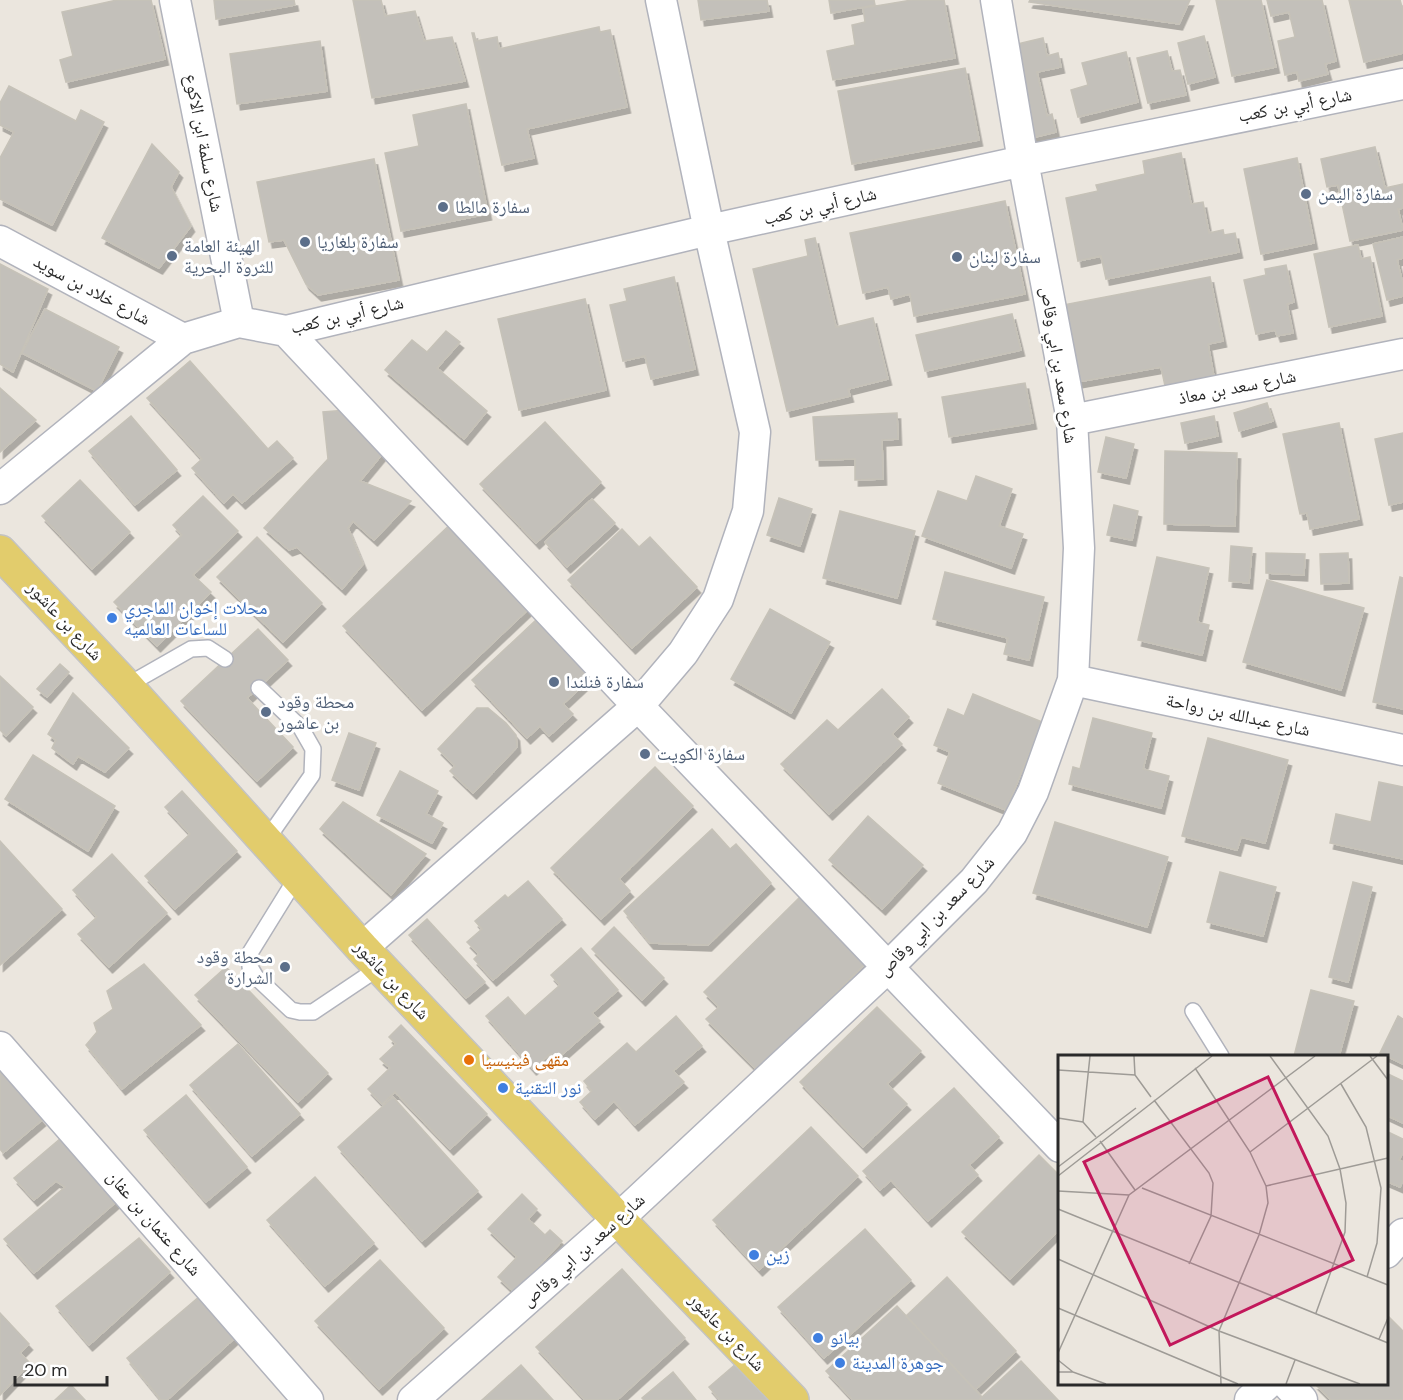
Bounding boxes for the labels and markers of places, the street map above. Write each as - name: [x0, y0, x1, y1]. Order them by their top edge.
- place label: سفارة اليمن: [1318, 182, 1393, 206]
- marker: سفارة اليمن: [1299, 187, 1313, 201]
- place label: سفارة مالطا: [455, 195, 530, 219]
- marker: سفارة مالطا: [436, 200, 450, 214]
- place label: سفارة بلغاريا: [317, 230, 399, 254]
- place label: الهيئة العامة للثروة البحرية: [184, 234, 273, 279]
- marker: سفارة بلغاريا: [298, 235, 312, 249]
- place label: سفارة لبنان: [969, 245, 1041, 269]
- marker: الهيئة العامة للثروة البحرية: [165, 249, 179, 263]
- marker: سفارة لبنان: [950, 250, 964, 264]
- place label: محلات إخوان الماجري للساعات العالميه: [124, 596, 268, 641]
- marker: محلات إخوان الماجري للساعات العالميه: [105, 611, 119, 625]
- place label: سفارة فنلندا: [566, 670, 644, 694]
- marker: سفارة فنلندا: [547, 675, 561, 689]
- place label: محطة وقود بن عاشور: [277, 690, 354, 735]
- marker: محطة وقود بن عاشور: [259, 705, 273, 719]
- place label: سفارة الكويت: [657, 742, 745, 766]
- marker: سفارة الكويت: [638, 747, 652, 761]
- place label: محطة وقود الشرارة: [197, 945, 273, 990]
- marker: محطة وقود الشرارة: [278, 960, 292, 974]
- place label: مقهى فينيسيا: [481, 1048, 569, 1072]
- marker: مقهى فينيسيا: [462, 1053, 476, 1067]
- place label: نور التقنية: [515, 1076, 582, 1100]
- marker: نور التقنية: [496, 1081, 510, 1095]
- place label: زين: [766, 1243, 790, 1267]
- marker: زين: [747, 1248, 761, 1262]
- place label: بيانو: [830, 1326, 859, 1350]
- marker: بيانو: [811, 1331, 825, 1345]
- place label: جوهرة المدينة: [852, 1351, 944, 1375]
- marker: جوهرة المدينة: [833, 1356, 847, 1370]

